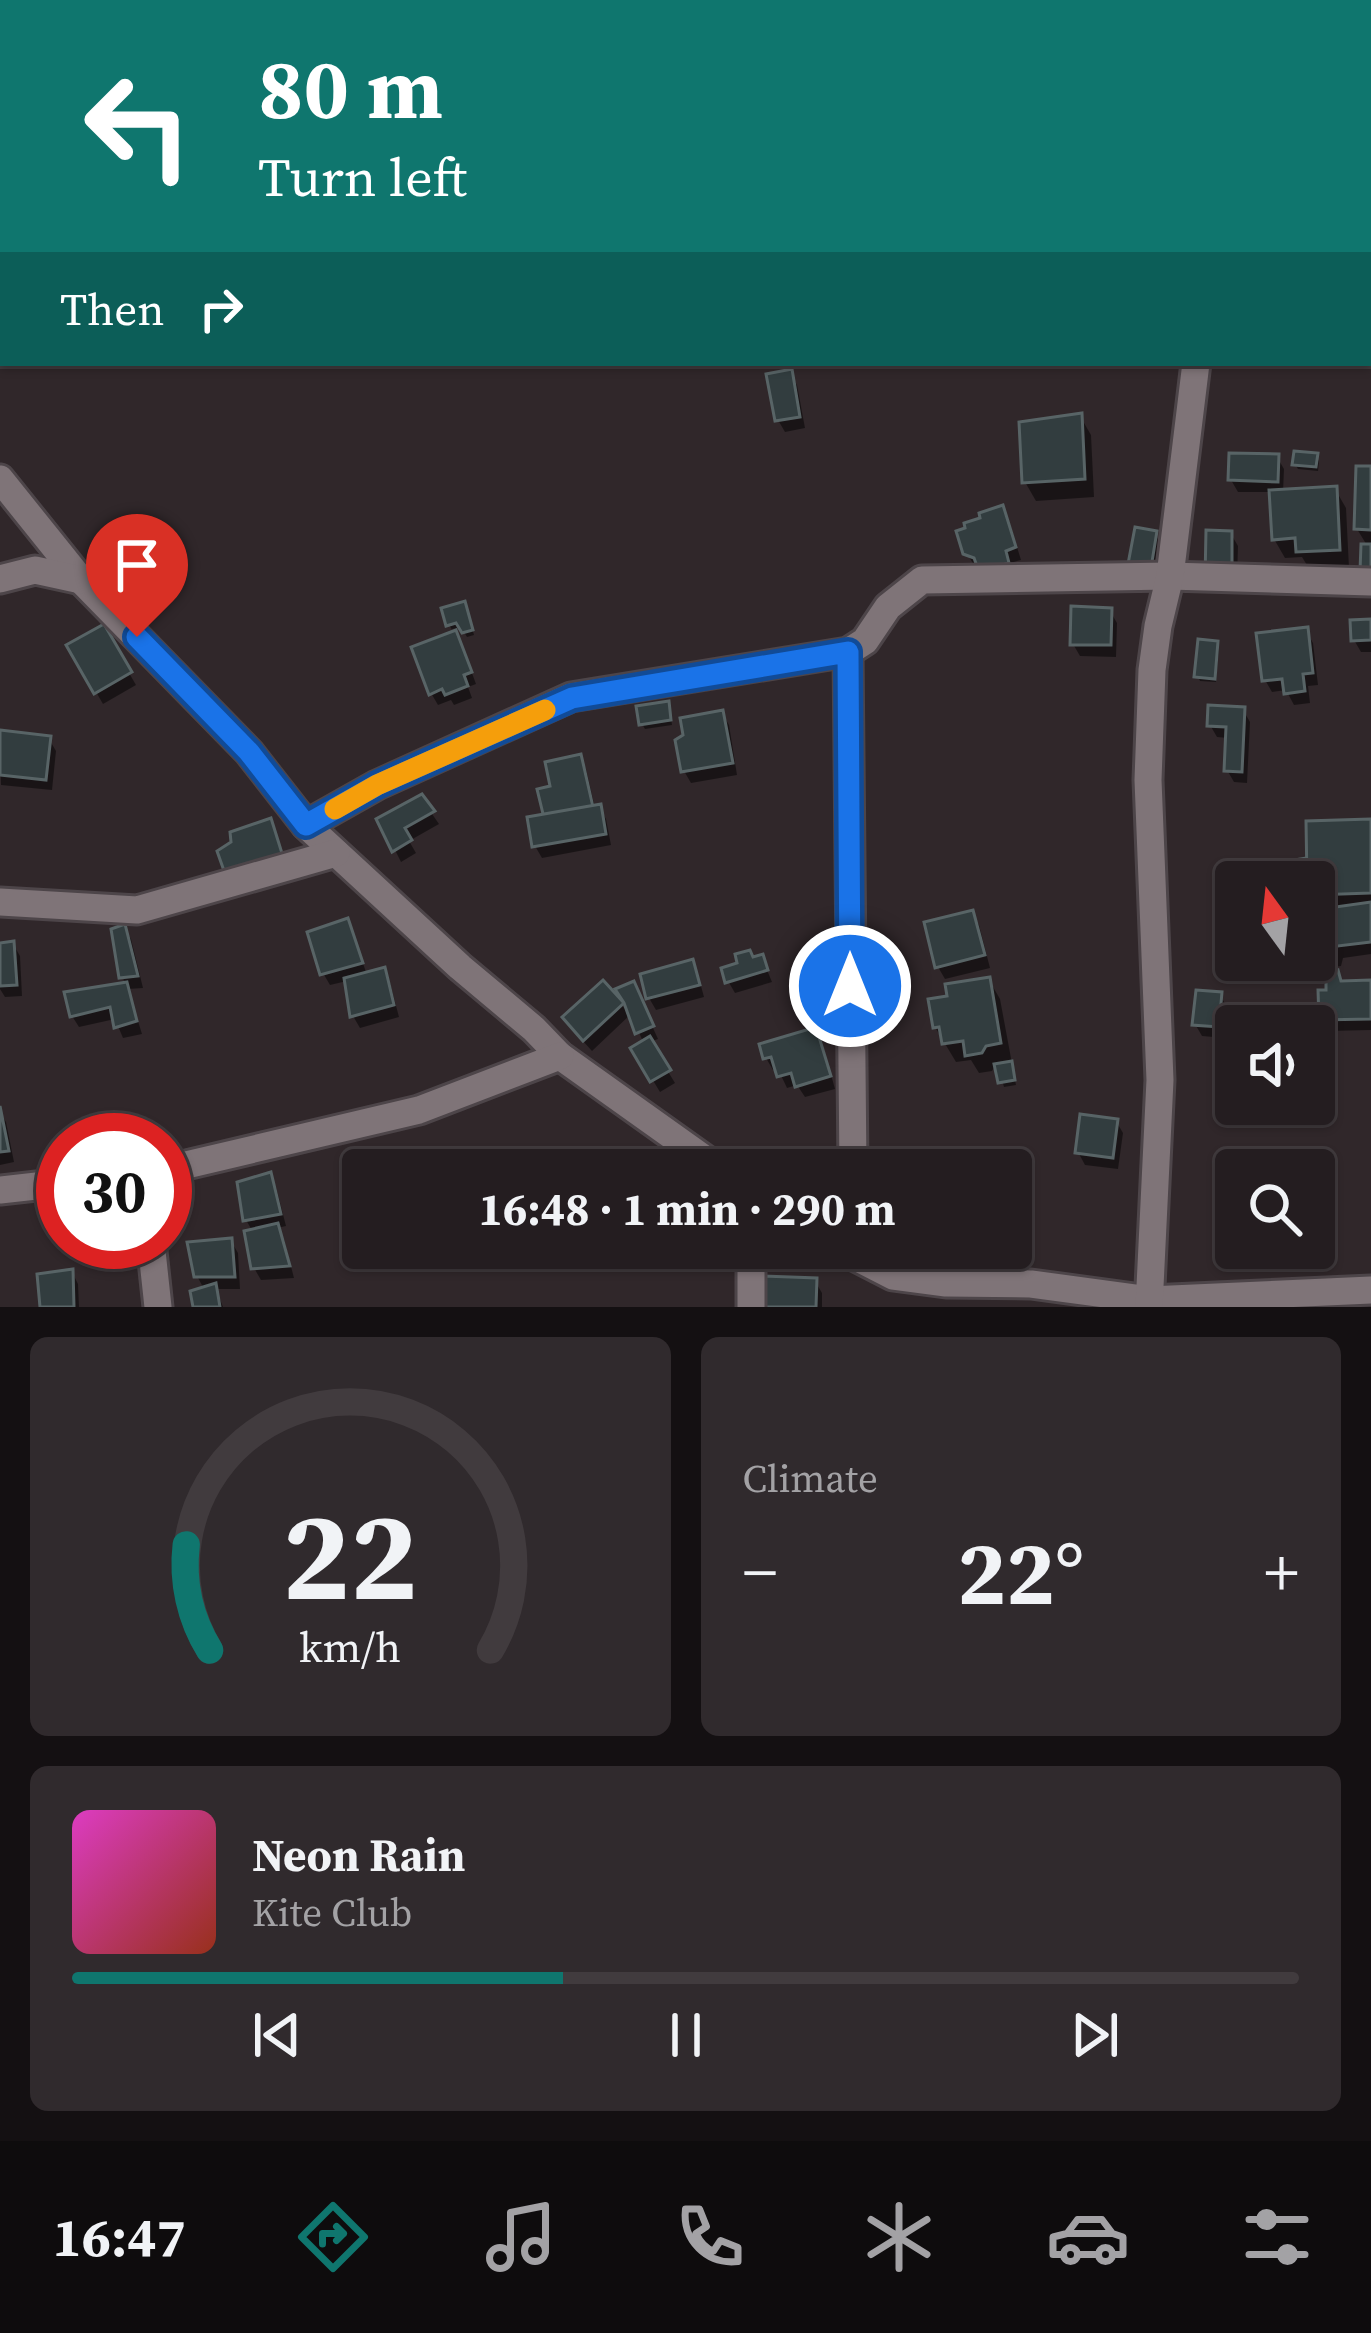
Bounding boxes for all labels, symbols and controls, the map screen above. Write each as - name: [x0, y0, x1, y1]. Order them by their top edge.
- text: 80 m: [258, 31, 443, 146]
- icon: left: [60, 48, 216, 204]
- text: Turn left: [258, 140, 467, 214]
- icon: right: [188, 276, 254, 342]
- text: Then: [60, 278, 164, 340]
- pin: [86, 514, 188, 637]
- icon: arrive: [104, 532, 170, 598]
- north arrow: [1215, 861, 1335, 981]
- map controls: [1215, 861, 1335, 1269]
- position arrow: [787, 923, 913, 1049]
- button: sound: [1215, 1005, 1335, 1125]
- speed limit sign: 30: [36, 1113, 192, 1269]
- button: search: [1215, 1149, 1335, 1269]
- text: 16:48 · 1 min · 290 m: [479, 1178, 895, 1240]
- text: Climate: [743, 1452, 878, 1505]
- text: 22: [283, 1470, 418, 1641]
- text: 22°: [957, 1511, 1084, 1634]
- text: −: [743, 1527, 777, 1617]
- text: +: [1264, 1527, 1299, 1617]
- text: km/h: [299, 1617, 401, 1675]
- text: Neon Rain: [252, 1824, 465, 1886]
- text: Kite Club: [252, 1886, 412, 1939]
- icon: previous: [244, 2002, 310, 2068]
- icon: pause: [653, 2002, 719, 2068]
- icon: next: [1062, 2002, 1128, 2068]
- icon: directions: [291, 2195, 375, 2279]
- icon: music: [479, 2195, 563, 2279]
- icon: phone: [668, 2195, 752, 2279]
- icon: climate: [857, 2195, 941, 2279]
- icon: car: [1046, 2195, 1130, 2279]
- icon: filters: [1235, 2195, 1319, 2279]
- text: 16:47: [52, 2200, 186, 2274]

